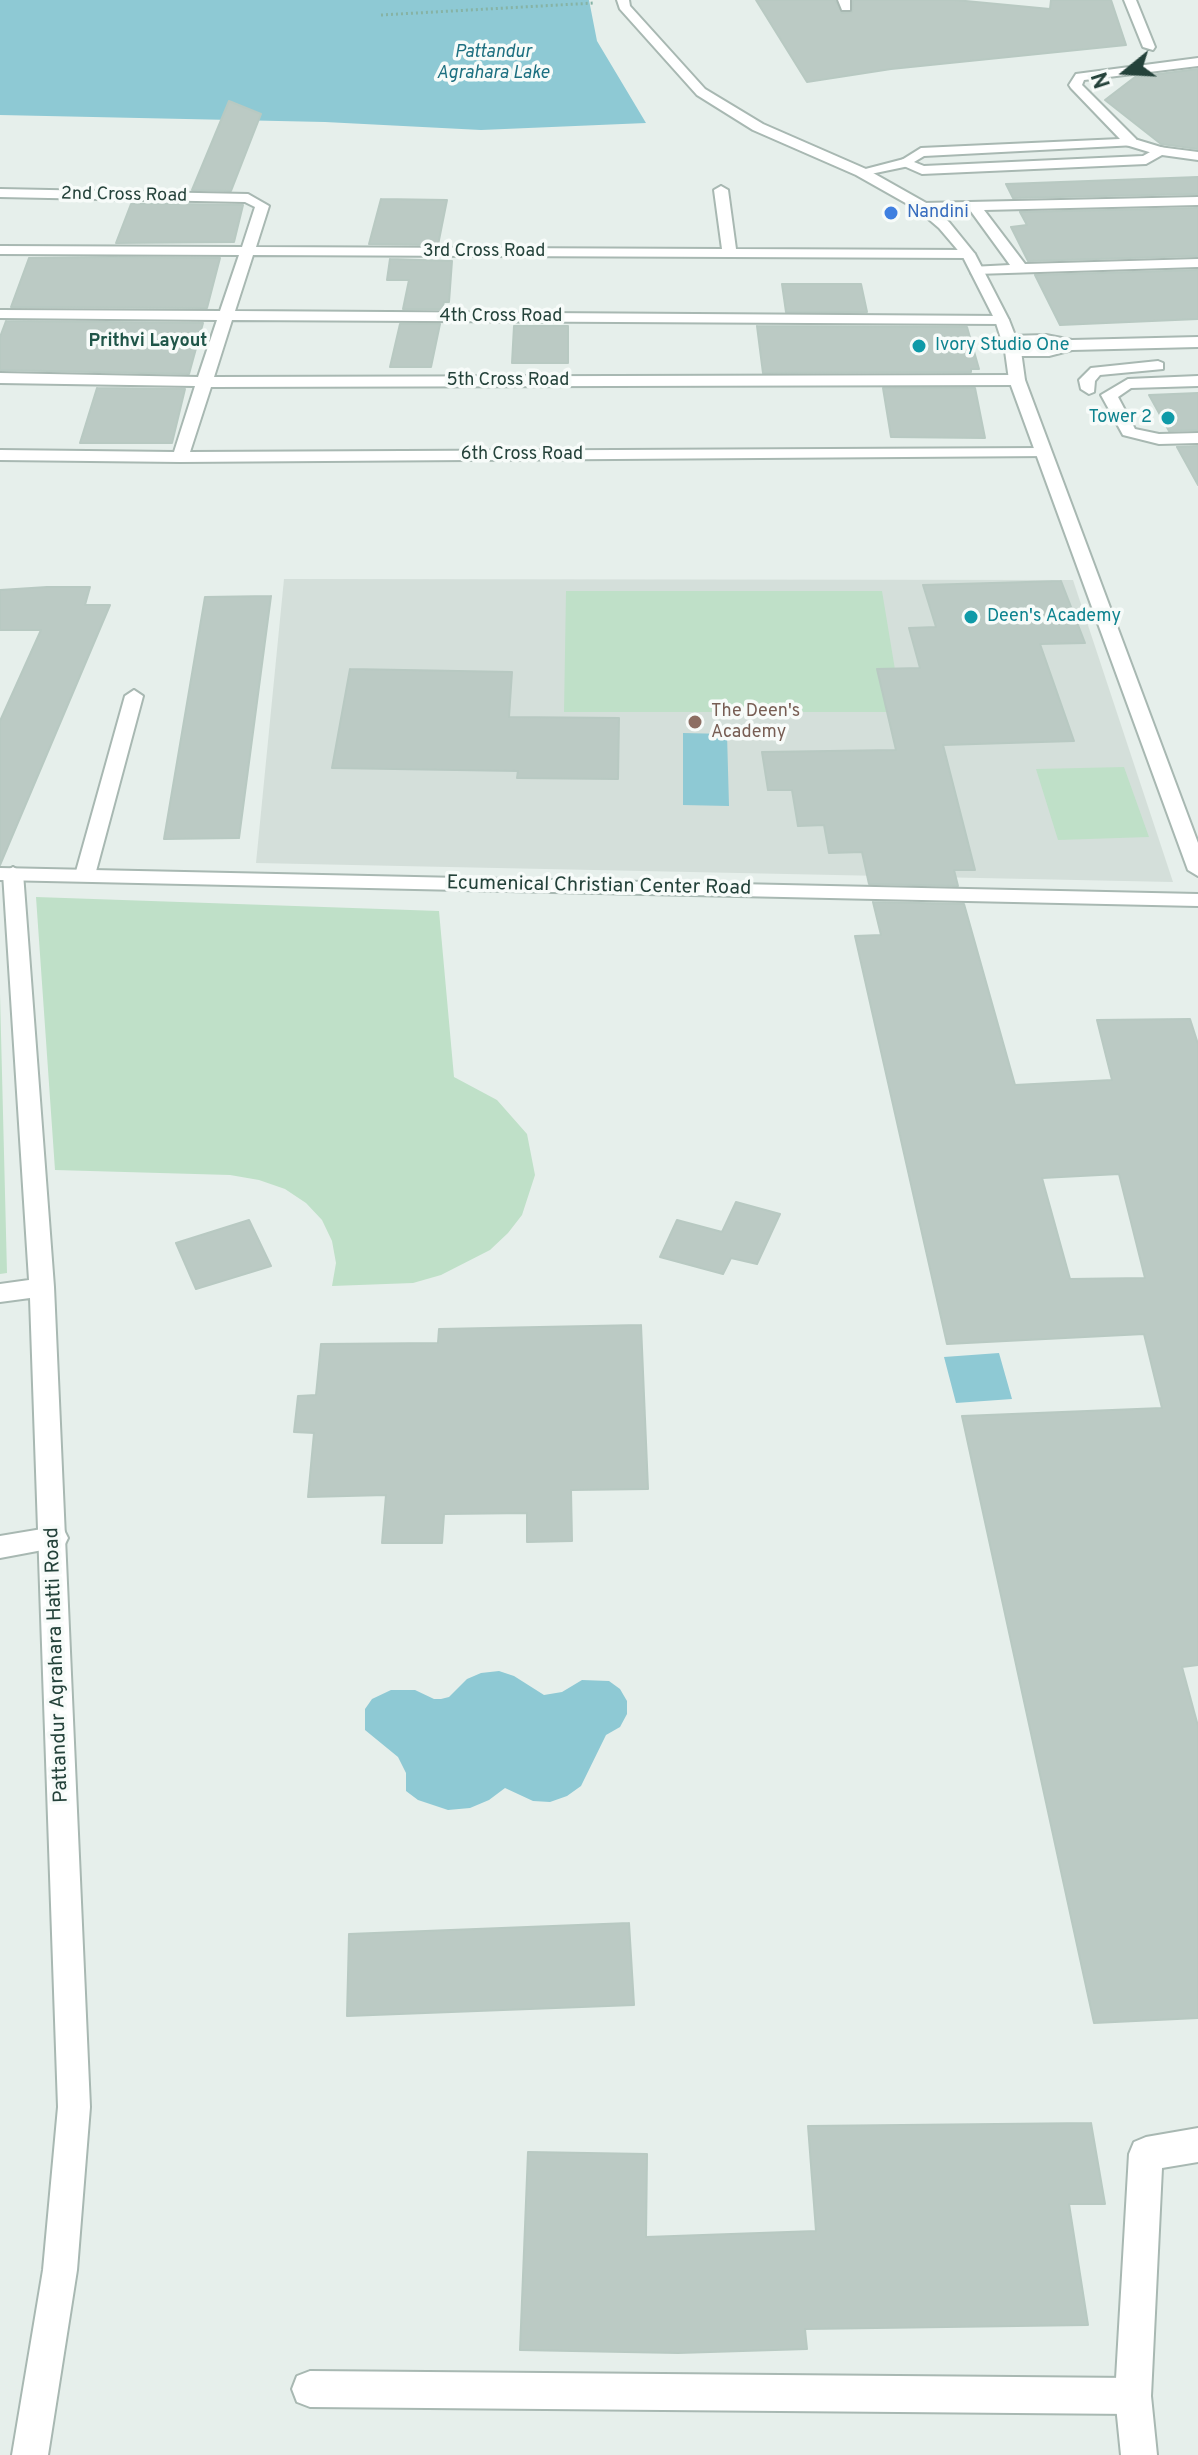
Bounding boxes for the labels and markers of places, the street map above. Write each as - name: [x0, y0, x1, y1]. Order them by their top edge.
- place label: Nandini: [907, 202, 969, 224]
- marker: Nandini: [882, 204, 900, 222]
- place label: Ivory Studio One: [935, 335, 1069, 357]
- marker: Ivory Studio One: [910, 337, 928, 355]
- place label: Tower 2: [1088, 407, 1152, 429]
- marker: Tower 2: [1159, 409, 1177, 427]
- place label: Deen's Academy: [987, 606, 1121, 628]
- marker: Deen's Academy: [962, 608, 980, 626]
- place label: The Deen's Academy: [711, 701, 800, 744]
- marker: The Deen's Academy: [686, 713, 704, 731]

